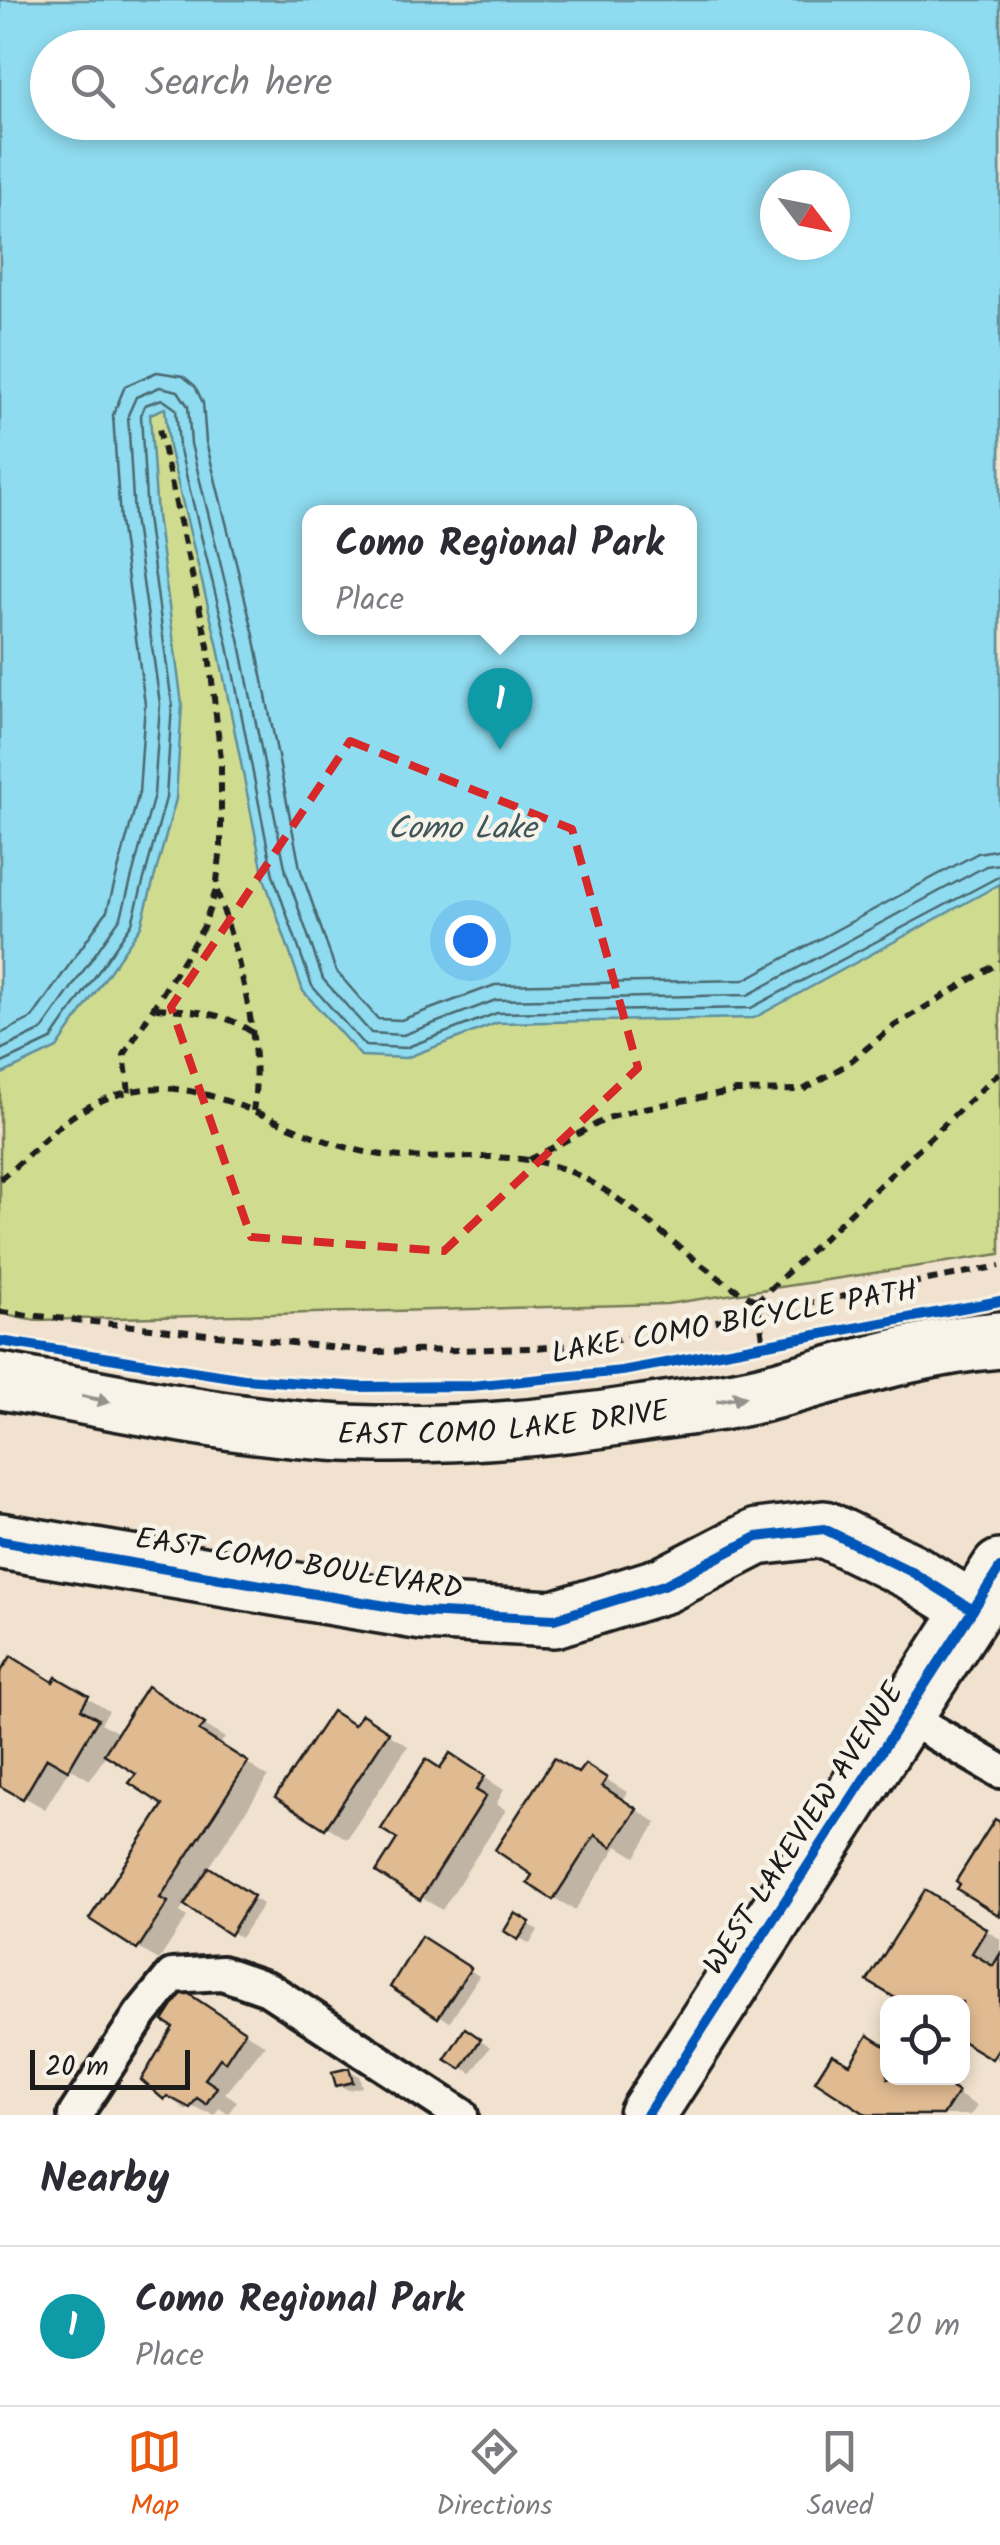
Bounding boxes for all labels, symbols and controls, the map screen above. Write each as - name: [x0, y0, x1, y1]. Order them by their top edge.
- search box: [30, 30, 970, 140]
- text: Search here: [145, 55, 332, 115]
- icon: search: [65, 58, 120, 113]
- north arrow: [760, 170, 850, 260]
- popup: [302, 505, 697, 635]
- text: Como Regional Park: [335, 515, 664, 575]
- text: Place: [335, 575, 404, 626]
- pin: 1: [468, 668, 532, 750]
- water label: Como Lake: [388, 804, 539, 855]
- your location: [445, 915, 496, 966]
- street label: LAKE COMO BICYCLE PATH: [548, 1267, 921, 1379]
- street label: EAST COMO LAKE DRIVE: [337, 1388, 673, 1460]
- one-way arrow: [716, 1390, 747, 1406]
- one-way arrow: [81, 1392, 112, 1408]
- street label: EAST COMO BOULEVARD: [132, 1515, 466, 1615]
- street label: WEST LAKEVIEW AVENUE: [692, 1672, 918, 1985]
- map controls: [880, 1995, 970, 2085]
- button: locate: [880, 1995, 970, 2085]
- scale bar: [30, 2045, 190, 2090]
- text: 20 m: [45, 2045, 109, 2090]
- text: Nearby: [40, 2147, 169, 2214]
- text: Como Regional Park: [135, 2271, 464, 2331]
- text: 1: [68, 2301, 77, 2352]
- text: 20 m: [887, 2301, 960, 2352]
- text: Place: [135, 2331, 204, 2382]
- tab: Map: [127, 2424, 182, 2529]
- tab: Directions: [436, 2424, 552, 2529]
- tab: Saved: [807, 2424, 873, 2529]

